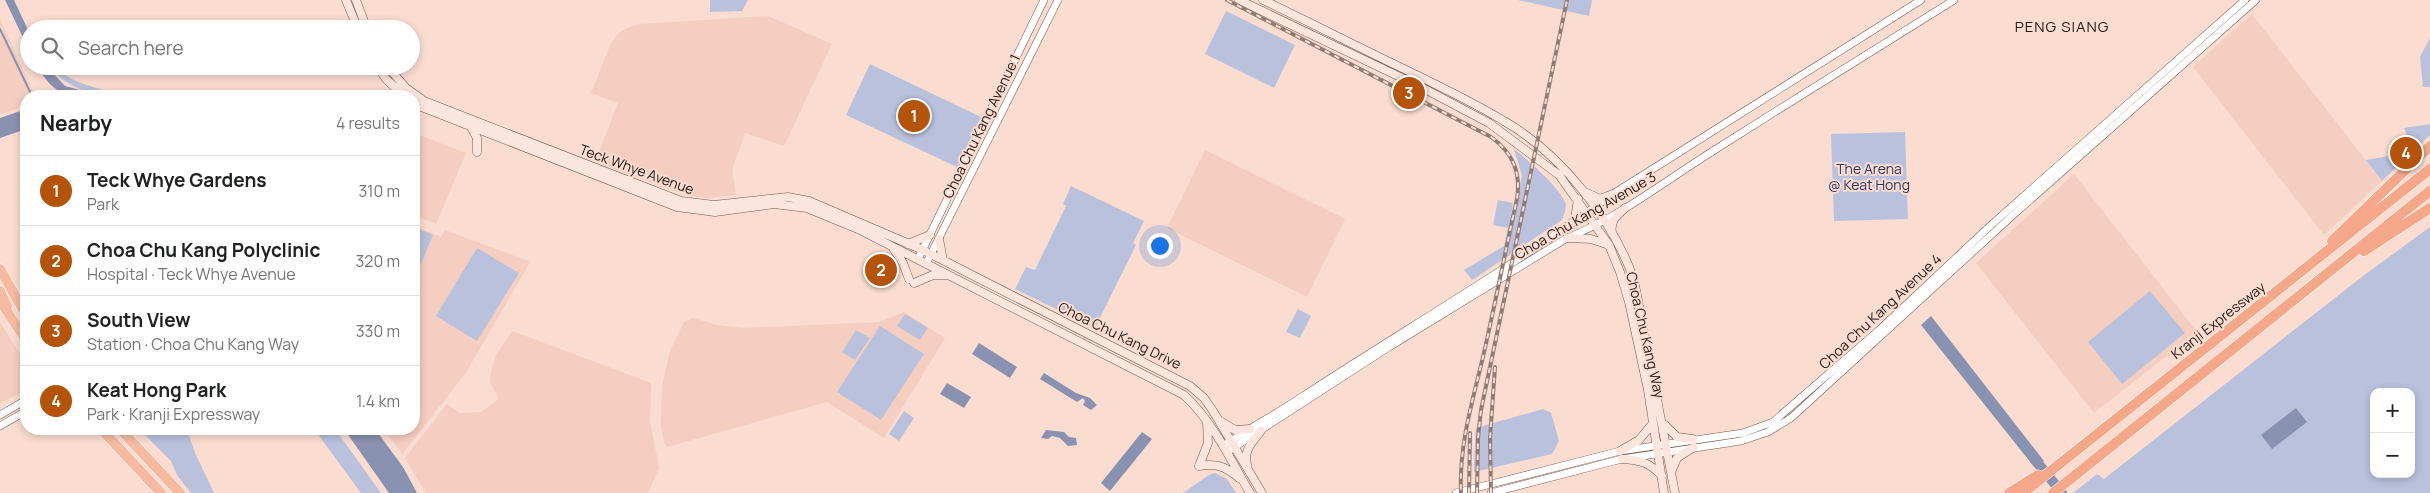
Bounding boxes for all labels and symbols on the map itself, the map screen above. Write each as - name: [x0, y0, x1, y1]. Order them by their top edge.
- district label: PENG SIANG: [2015, 16, 2109, 37]
- street label: Choa Chu Kang Avenue 1: [938, 51, 1024, 201]
- pin: 3: [1393, 74, 1425, 112]
- pin: 1: [898, 97, 930, 135]
- pin: 4: [2390, 134, 2422, 172]
- street label: Teck Whye Avenue: [577, 139, 697, 199]
- park label: The Arena @ Keat Hong: [1828, 159, 1910, 194]
- street label: Choa Chu Kang Avenue 3: [1511, 167, 1659, 263]
- your location: [1147, 233, 1173, 259]
- street label: Choa Chu Kang Avenue 4: [1815, 249, 1945, 373]
- pin: 2: [865, 251, 897, 289]
- street label: Choa Chu Kang Way: [1622, 270, 1670, 401]
- street label: Kranji Expressway: [2167, 277, 2270, 363]
- street label: Choa Chu Kang Drive: [1055, 297, 1185, 373]

